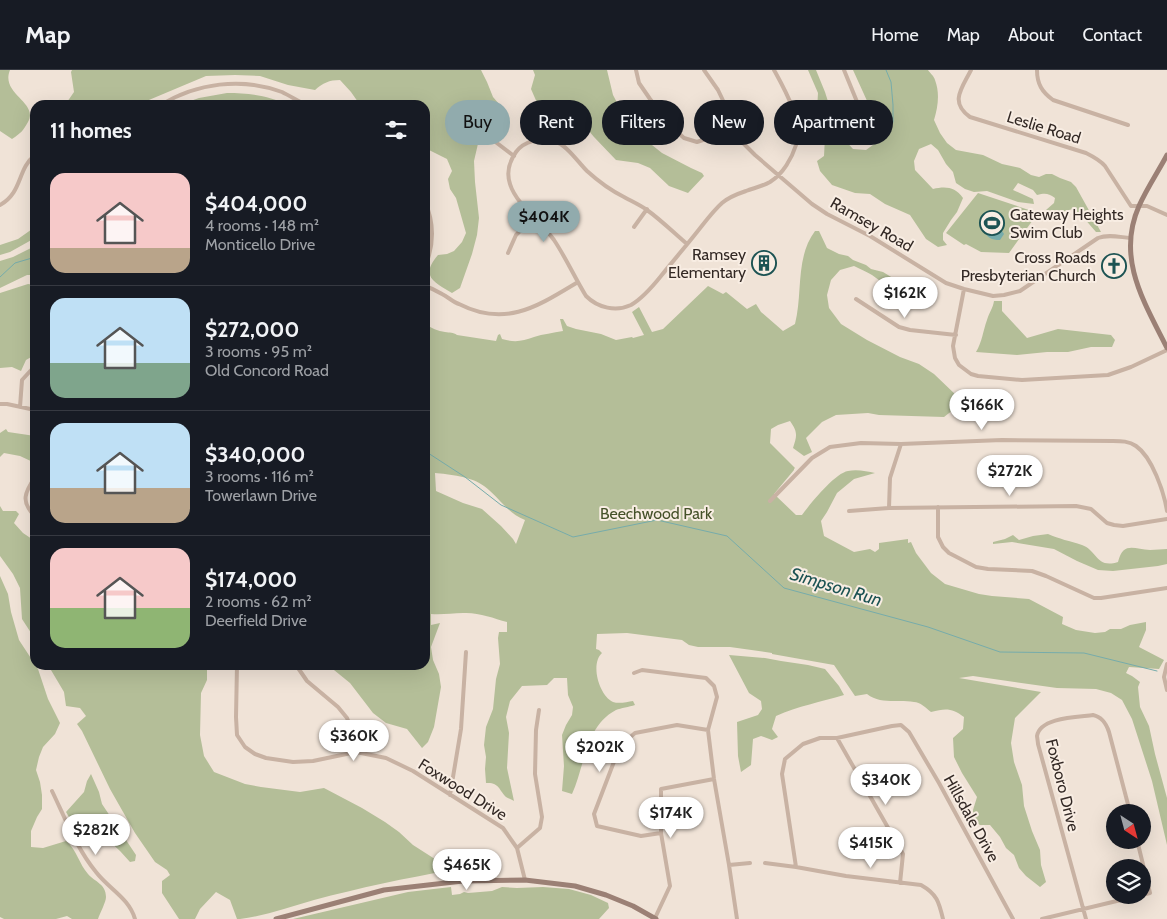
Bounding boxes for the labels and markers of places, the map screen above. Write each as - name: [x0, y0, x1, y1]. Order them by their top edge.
- pin: $404K: [509, 200, 579, 243]
- place label: Gateway Heights Swim Club: [1010, 205, 1124, 242]
- sports icon: Gateway Heights Swim Club: [979, 210, 1005, 236]
- place label: Ramsey Elementary: [668, 245, 746, 282]
- place label: Cross Roads Presbyterian Church: [961, 248, 1096, 285]
- building icon: Ramsey Elementary: [751, 250, 777, 276]
- church icon: Cross Roads Presbyterian Church: [1101, 253, 1127, 279]
- pin: $162K: [870, 276, 940, 319]
- pin: $166K: [947, 388, 1017, 431]
- pin: $272K: [975, 454, 1045, 497]
- pin: $360K: [319, 720, 389, 762]
- pin: $202K: [565, 730, 635, 773]
- pin: $340K: [851, 764, 921, 806]
- pin: $174K: [636, 796, 706, 839]
- pin: $282K: [61, 814, 131, 856]
- pin: $415K: [836, 826, 906, 869]
- pin: $465K: [432, 848, 502, 891]

